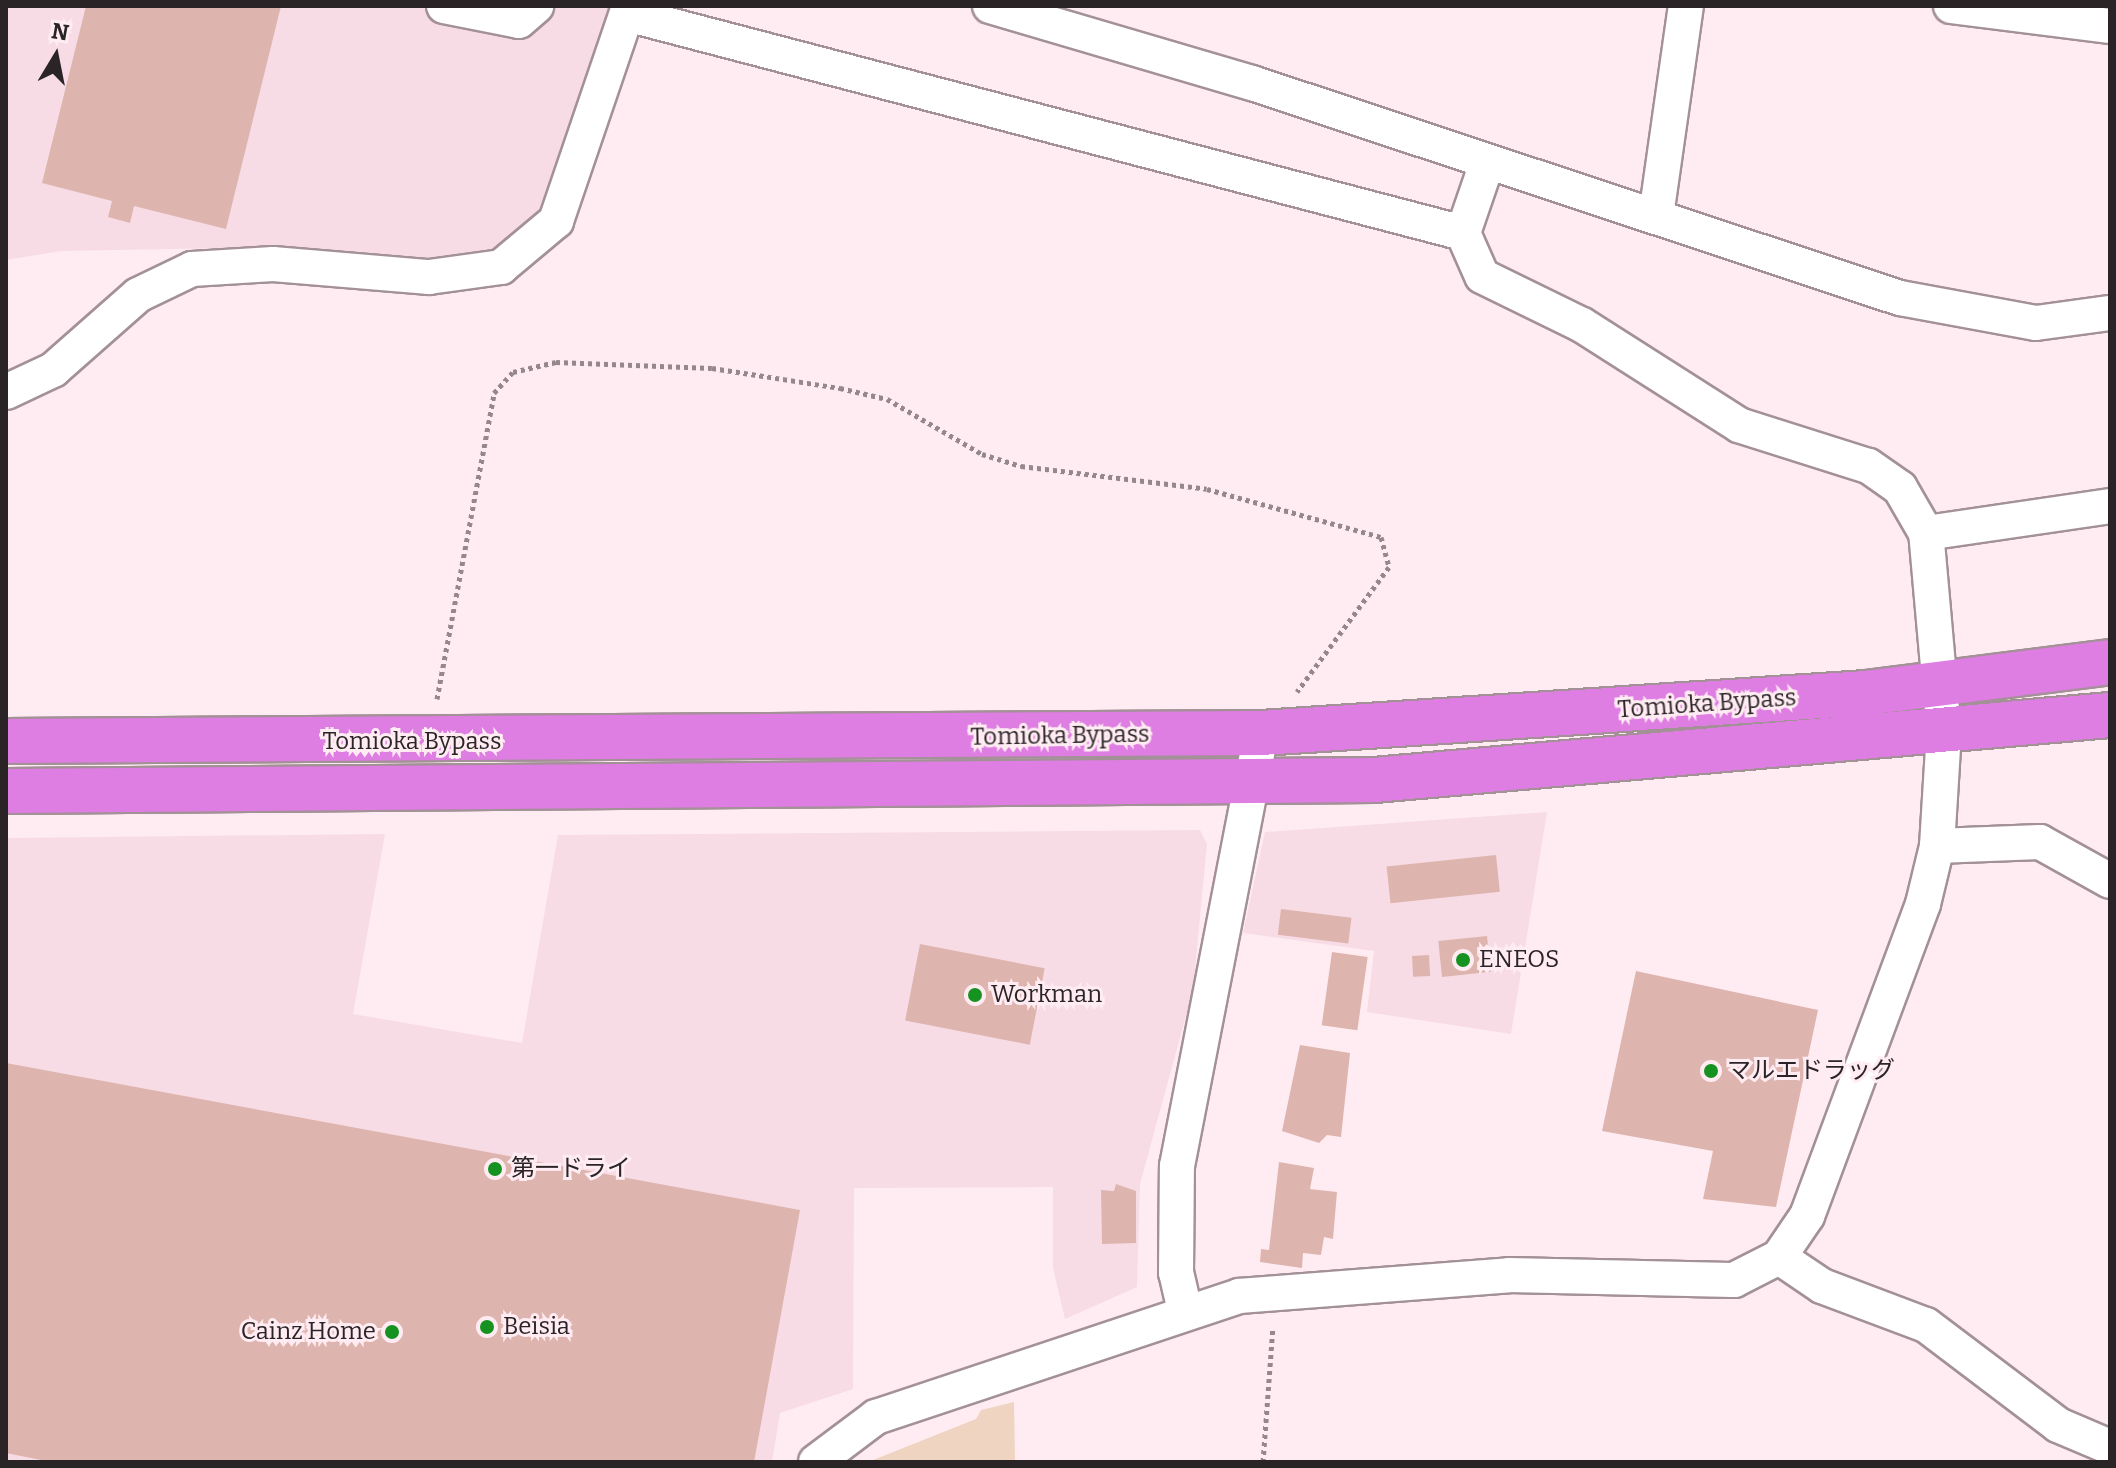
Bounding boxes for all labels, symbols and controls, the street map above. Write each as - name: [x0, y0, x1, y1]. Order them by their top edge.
- north arrow: [16, 16, 96, 96]
- text: N: [50, 17, 71, 47]
- street label: Tomioka Bypass: [1617, 683, 1797, 725]
- street label: Tomioka Bypass: [970, 720, 1150, 752]
- street label: Tomioka Bypass: [322, 728, 502, 756]
- place label: ENEOS: [1479, 946, 1559, 974]
- marker: ENEOS: [1454, 951, 1472, 969]
- place label: Workman: [991, 981, 1102, 1009]
- marker: Workman: [966, 986, 984, 1004]
- place label: マルエドラッグ: [1727, 1057, 1895, 1085]
- marker: マルエドラッグ: [1702, 1062, 1720, 1080]
- place label: 第一ドライ: [511, 1155, 631, 1183]
- marker: 第一ドライ: [486, 1160, 504, 1178]
- place label: Beisia: [503, 1313, 570, 1341]
- place label: Cainz Home: [241, 1318, 376, 1346]
- marker: Beisia: [478, 1318, 496, 1336]
- marker: Cainz Home: [383, 1323, 401, 1341]

